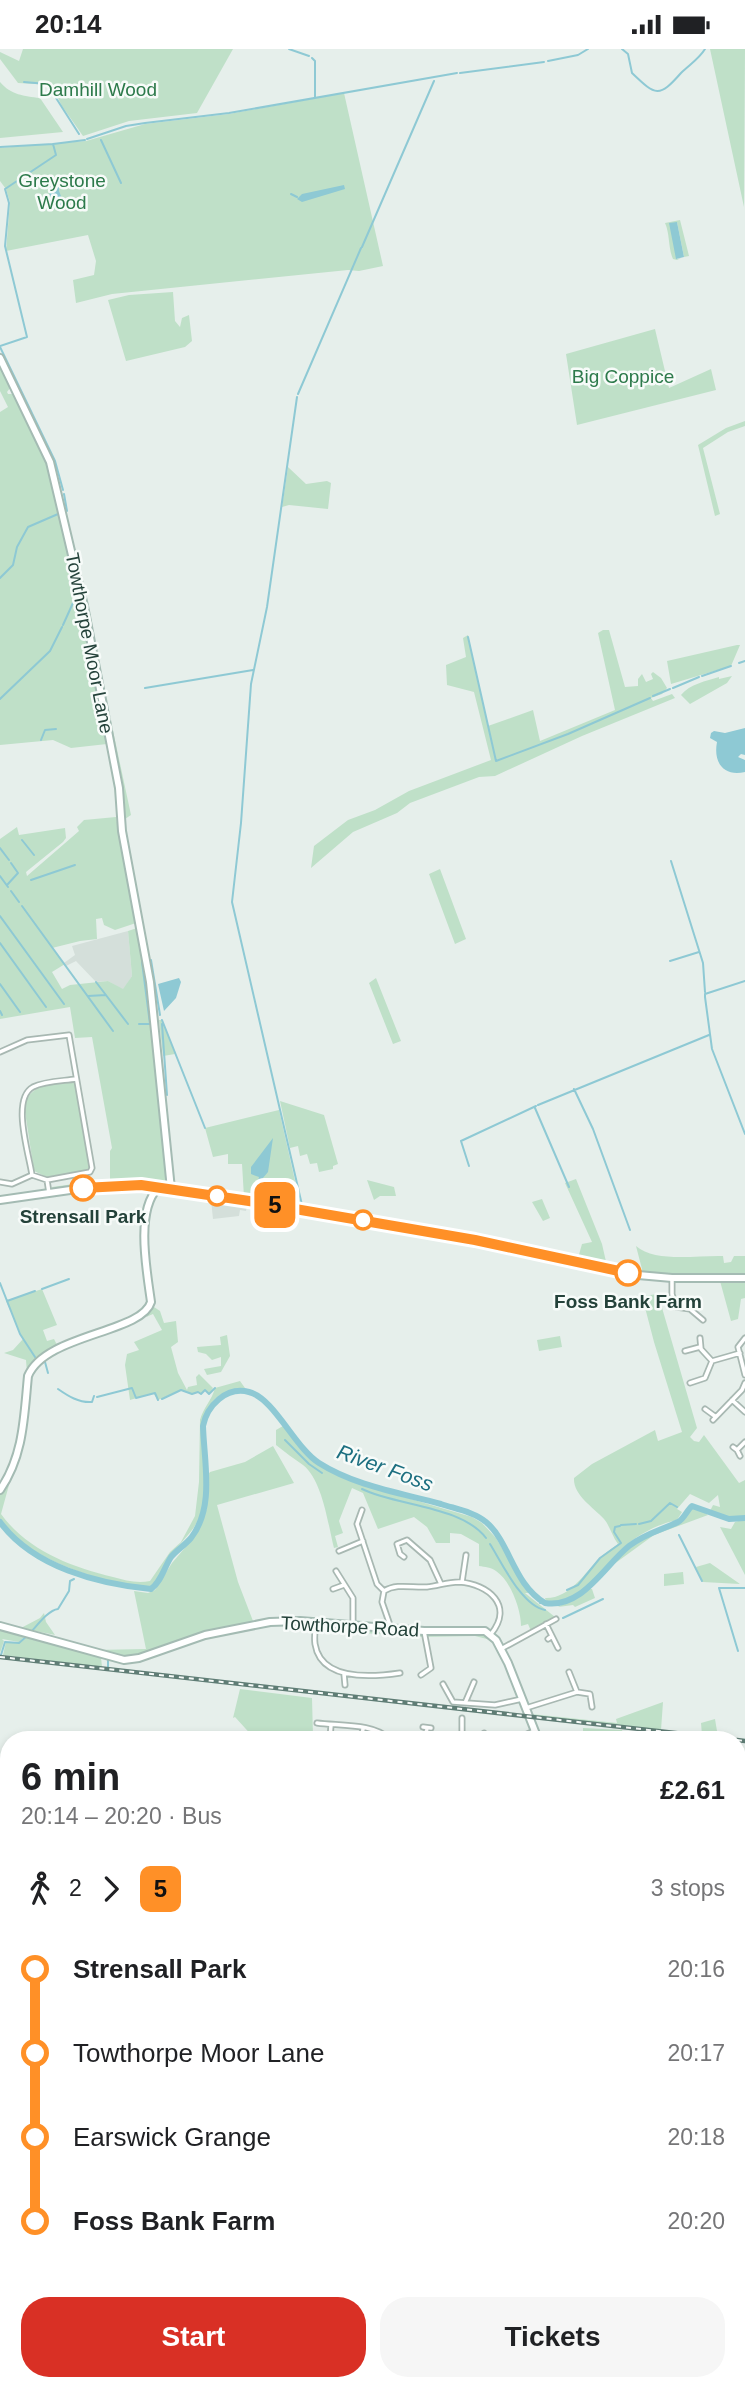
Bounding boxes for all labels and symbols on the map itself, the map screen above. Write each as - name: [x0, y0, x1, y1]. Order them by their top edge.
- park label: Damhill Wood: [39, 79, 157, 100]
- park label: Greystone Wood: [18, 170, 106, 213]
- park label: Big Coppice: [572, 366, 674, 387]
- street label: Towthorpe Moor Lane: [62, 551, 117, 735]
- marker: Strensall Park: [70, 1175, 96, 1201]
- line badge: 5: [252, 1182, 298, 1228]
- unlabelled marker: [207, 1186, 227, 1206]
- place label: Strensall Park: [20, 1206, 147, 1227]
- unlabelled marker: [353, 1210, 373, 1230]
- marker: Foss Bank Farm: [615, 1260, 641, 1286]
- place label: Foss Bank Farm: [554, 1291, 702, 1312]
- water label: River Foss: [334, 1440, 437, 1496]
- street label: Towthorpe Road: [280, 1612, 420, 1641]

